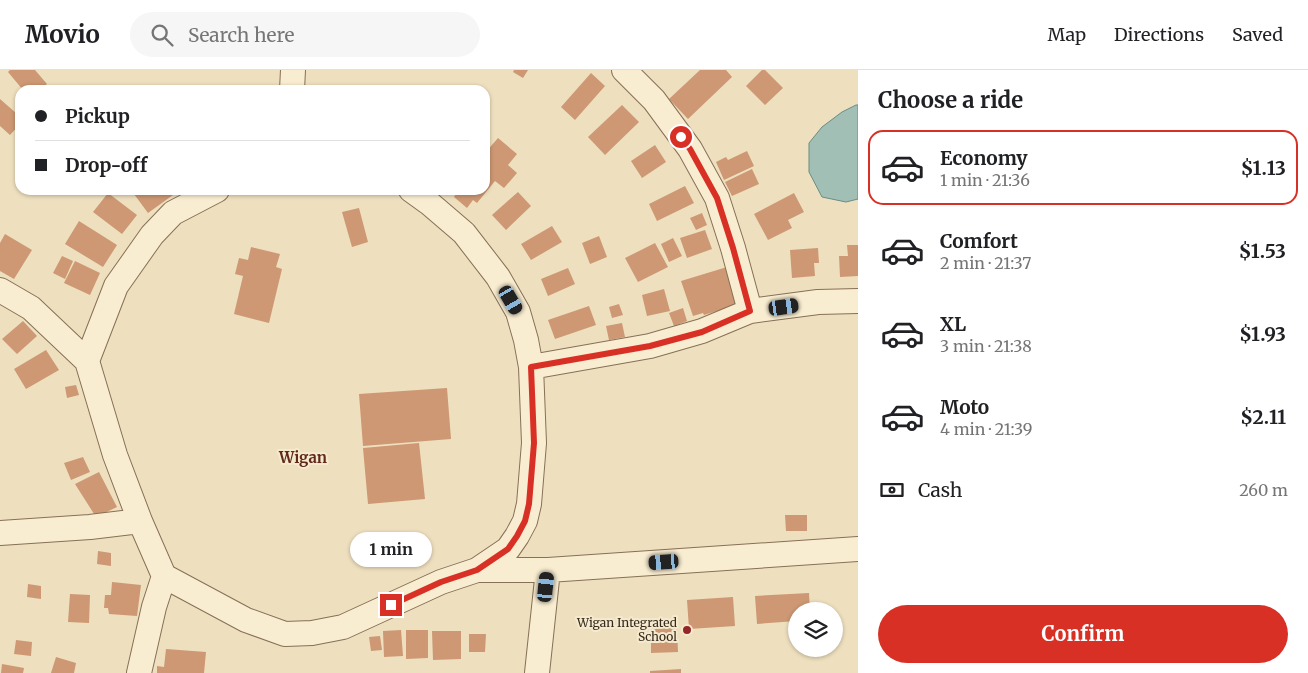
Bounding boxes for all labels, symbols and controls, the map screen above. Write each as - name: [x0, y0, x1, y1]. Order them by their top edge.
- search box: [130, 12, 480, 57]
- text: Movio: [25, 19, 100, 50]
- icon: search: [148, 21, 176, 49]
- text: Search here: [188, 23, 294, 47]
- text: Map: [1048, 23, 1086, 46]
- text: Directions: [1114, 23, 1204, 46]
- text: Saved: [1232, 23, 1283, 46]
- text: Choose a ride: [878, 86, 1023, 114]
- text: Pickup: [65, 104, 130, 128]
- route start: [670, 126, 692, 148]
- icon: car: [880, 145, 925, 190]
- text: Economy: [940, 146, 1028, 170]
- text: Drop-off: [65, 153, 147, 177]
- text: $1.13: [1241, 156, 1286, 180]
- text: 1 min · 21:36: [940, 170, 1030, 190]
- icon: car: [880, 228, 925, 273]
- text: Comfort: [940, 229, 1018, 253]
- text: $1.53: [1239, 239, 1286, 263]
- text: 2 min · 21:37: [940, 253, 1031, 273]
- car: [497, 283, 524, 317]
- car: [768, 297, 799, 317]
- icon: car: [880, 311, 925, 356]
- text: XL: [940, 312, 966, 336]
- text: $1.93: [1239, 322, 1286, 346]
- text: 3 min · 21:38: [940, 336, 1032, 356]
- icon: car: [880, 394, 925, 439]
- text: Moto: [940, 395, 989, 419]
- text: $2.11: [1240, 405, 1286, 429]
- text: 4 min · 21:39: [940, 419, 1032, 439]
- district label: Wigan: [278, 448, 327, 467]
- icon: cash: [878, 476, 906, 504]
- text: Cash: [918, 478, 962, 502]
- text: 260 m: [1239, 480, 1288, 500]
- callout: 1 min: [350, 532, 432, 568]
- text: 1 min: [369, 539, 413, 559]
- car: [648, 553, 679, 571]
- car: [536, 571, 555, 603]
- route end: [380, 594, 402, 616]
- map controls: [788, 602, 843, 657]
- button: layers: [788, 602, 843, 657]
- button: Confirm: [878, 605, 1288, 663]
- place label: Wigan Integrated School: [576, 615, 677, 644]
- marker: Wigan Integrated School: [681, 624, 693, 636]

